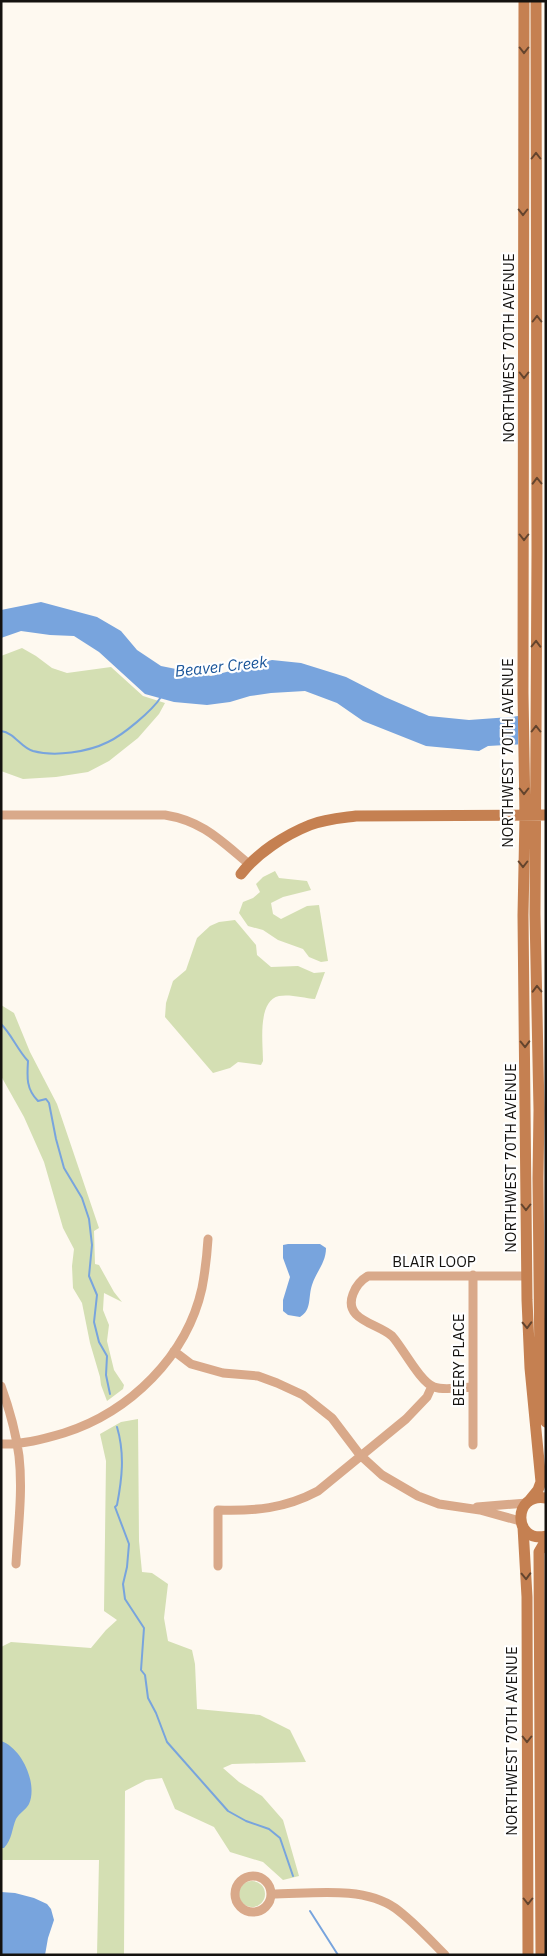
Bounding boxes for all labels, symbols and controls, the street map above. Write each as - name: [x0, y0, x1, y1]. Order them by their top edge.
- one-way arrow: [519, 46, 529, 54]
- one-way arrow: [531, 152, 542, 160]
- one-way arrow: [518, 209, 528, 217]
- street label: NORTHWEST 70TH AVENUE: [499, 253, 518, 443]
- one-way arrow: [532, 315, 542, 322]
- one-way arrow: [519, 372, 529, 379]
- one-way arrow: [532, 477, 542, 485]
- one-way arrow: [519, 534, 529, 542]
- one-way arrow: [531, 640, 541, 648]
- water label: Beaver Creek: [174, 651, 269, 681]
- street label: NORTHWEST 70TH AVENUE: [498, 658, 517, 848]
- one-way arrow: [531, 725, 541, 733]
- one-way arrow: [519, 788, 529, 795]
- one-way arrow: [518, 861, 528, 869]
- one-way arrow: [531, 985, 542, 993]
- one-way arrow: [520, 1041, 530, 1049]
- street label: NORTHWEST 70TH AVENUE: [501, 1063, 520, 1253]
- one-way arrow: [521, 1204, 531, 1211]
- street label: BLAIR LOOP: [392, 1252, 476, 1271]
- street label: BEERY PLACE: [449, 1313, 468, 1407]
- one-way arrow: [522, 1321, 533, 1329]
- one-way arrow: [521, 1572, 531, 1580]
- street label: NORTHWEST 70TH AVENUE: [502, 1646, 521, 1836]
- one-way arrow: [522, 1735, 532, 1743]
- one-way arrow: [523, 1898, 533, 1905]

